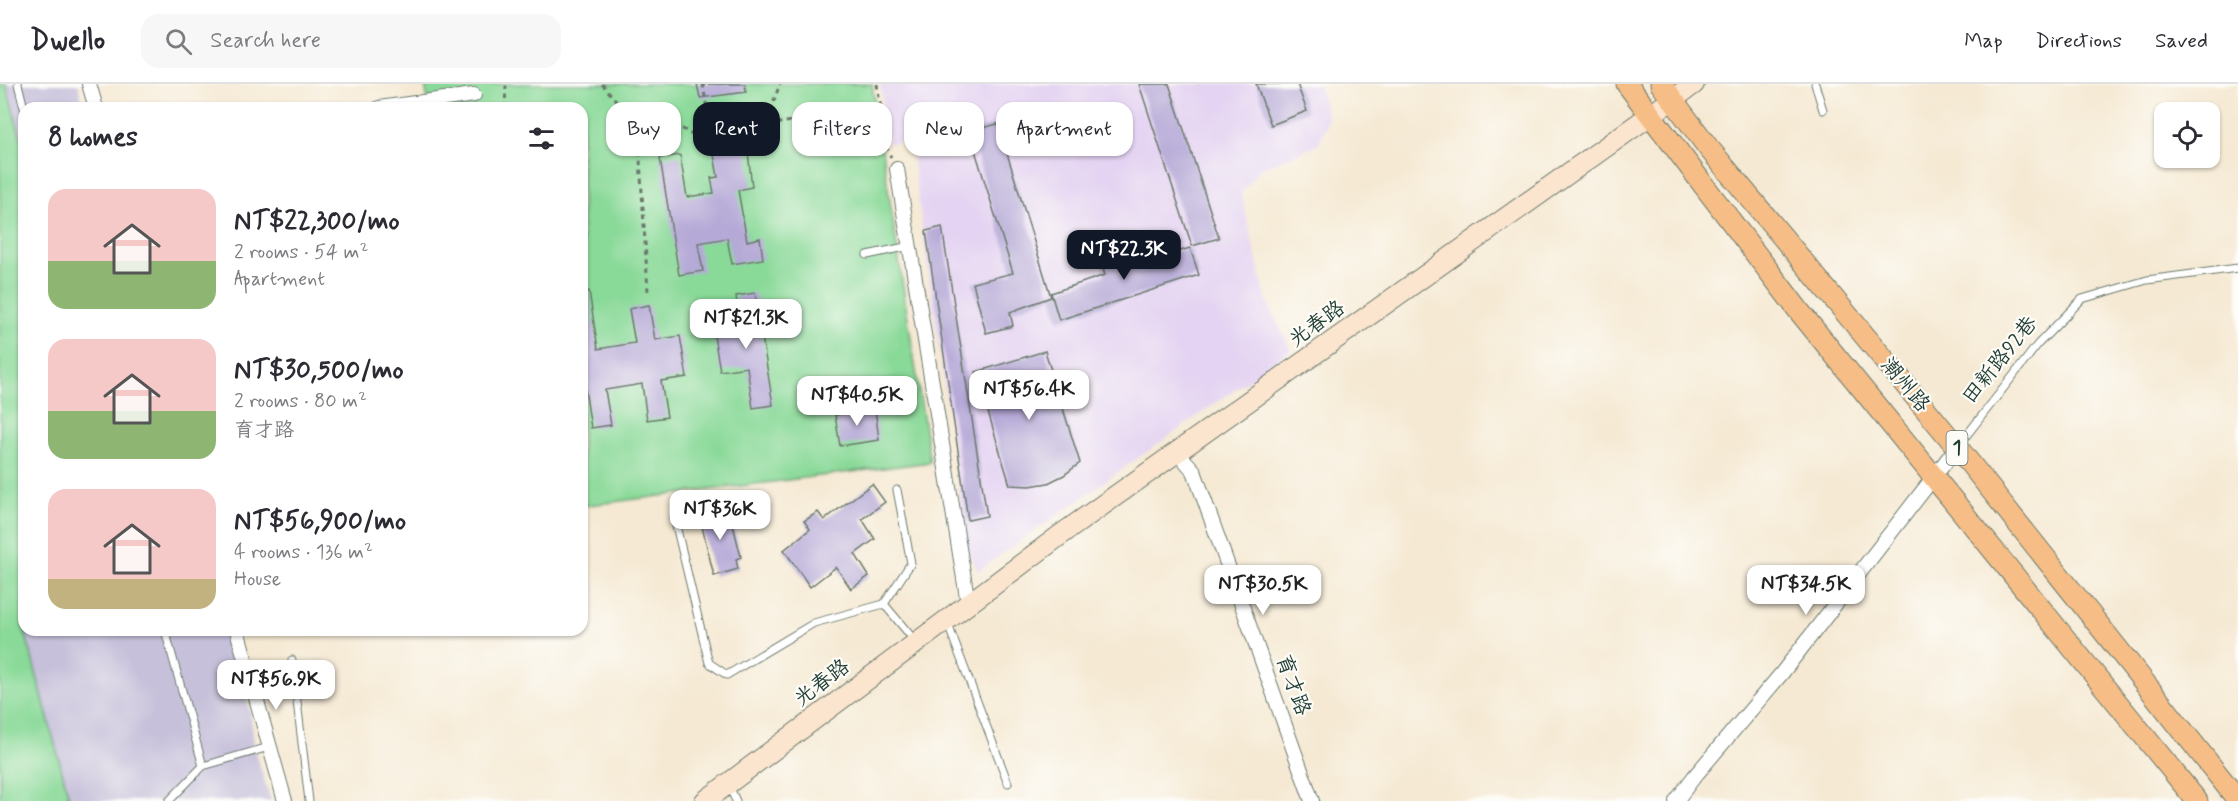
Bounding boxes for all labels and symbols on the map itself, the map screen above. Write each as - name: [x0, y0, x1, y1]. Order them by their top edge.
- pin: NT$22.3K: [1062, 230, 1186, 281]
- street label: 光春路: [1283, 294, 1351, 354]
- pin: NT$21.3K: [684, 299, 808, 350]
- street label: 田新路92巷: [1956, 310, 2044, 410]
- street label: 潮州路: [1874, 352, 1936, 418]
- pin: NT$56.4K: [967, 370, 1091, 421]
- pin: NT$40.5K: [795, 376, 919, 427]
- road number: 1: [1946, 431, 1968, 465]
- pin: NT$36K: [671, 490, 769, 541]
- pin: NT$30.5K: [1201, 565, 1325, 616]
- pin: NT$34.5K: [1744, 565, 1868, 616]
- street label: 育才路: [1269, 651, 1317, 719]
- street label: 光春路: [788, 653, 856, 713]
- pin: NT$56.9K: [214, 660, 338, 711]

